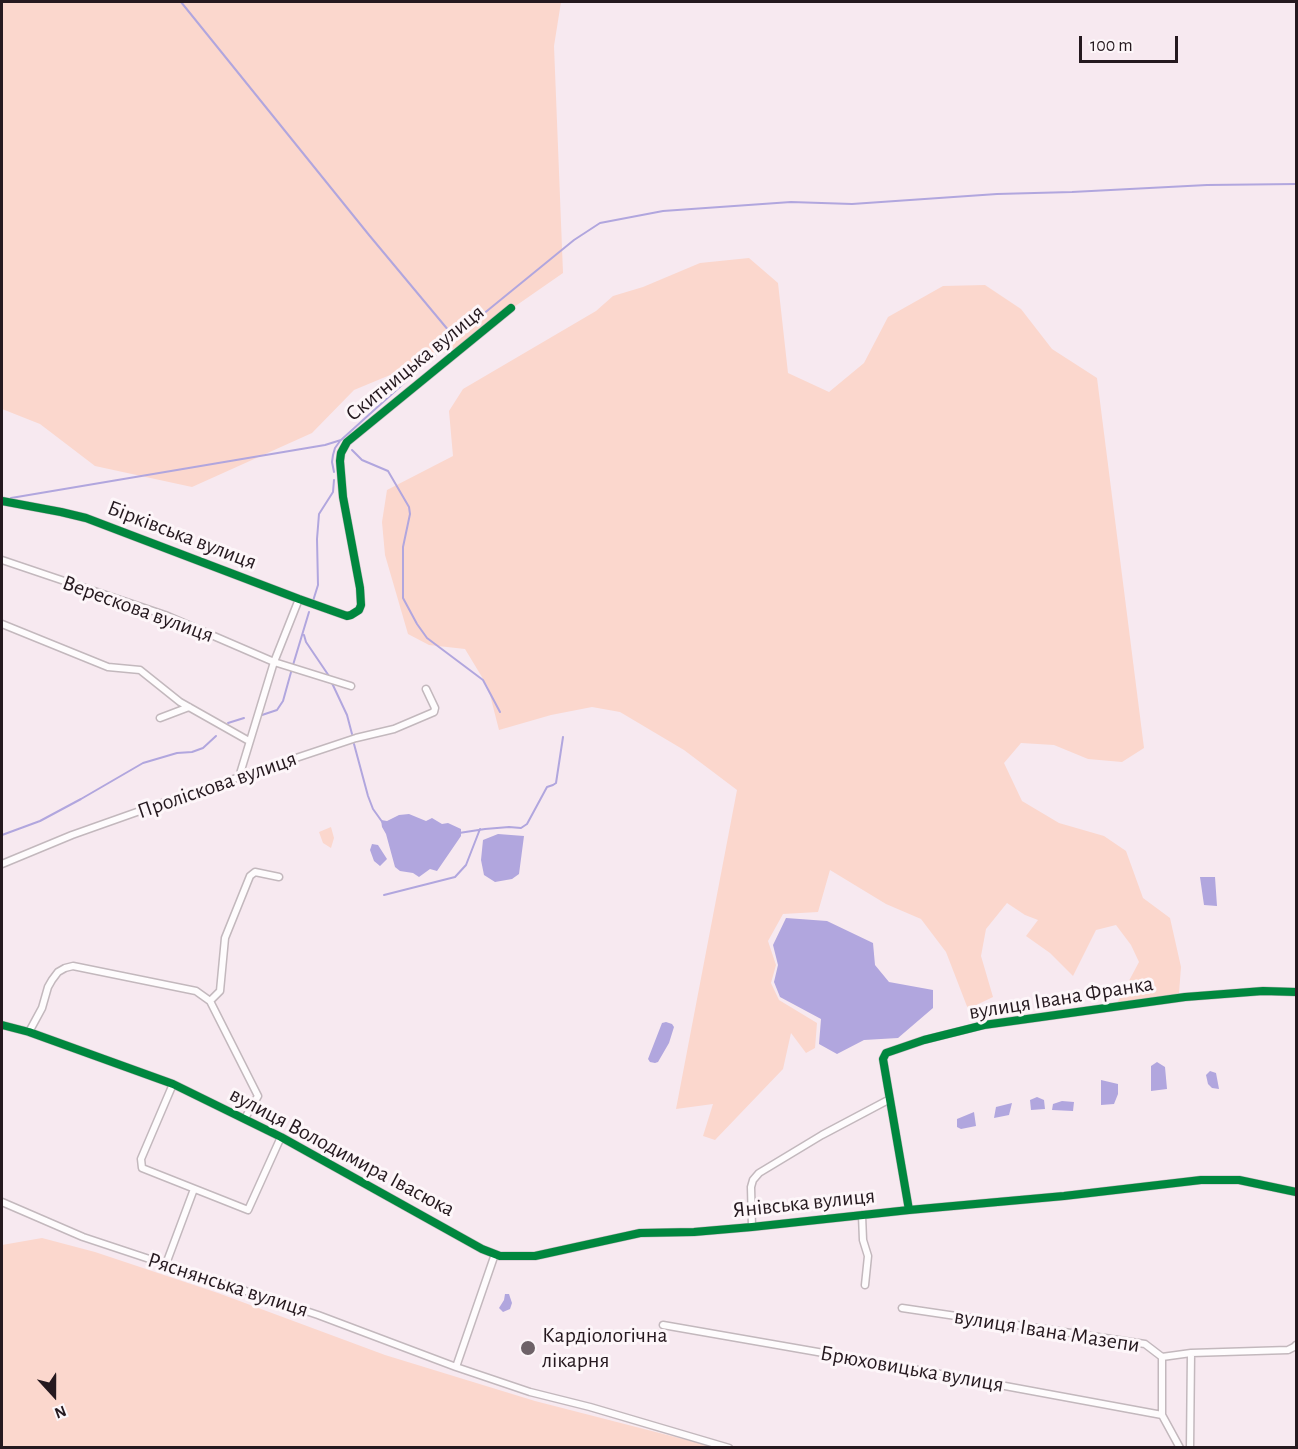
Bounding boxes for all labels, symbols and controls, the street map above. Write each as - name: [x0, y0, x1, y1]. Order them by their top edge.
- scale bar: [1082, 24, 1181, 62]
- text: 100 m: [1090, 37, 1133, 55]
- street label: Скитницька вулиця: [340, 299, 490, 427]
- street label: Бірківська вулиця: [104, 494, 260, 576]
- street label: Верескова вулиця: [59, 569, 217, 649]
- street label: Проліскова вулиця: [134, 745, 300, 825]
- street label: вулиця Івана Франка: [967, 970, 1155, 1026]
- street label: вулиця Володимира Івасюка: [225, 1081, 459, 1223]
- street label: Янівська вулиця: [732, 1182, 876, 1224]
- street label: Ряснянська вулиця: [144, 1247, 312, 1323]
- street label: вулиця Івана Мазепи: [952, 1303, 1142, 1359]
- place label: Кардіологічна лікарня: [542, 1322, 668, 1374]
- marker: Кардіологічна лікарня: [519, 1339, 537, 1357]
- street label: Брюховицька вулиця: [818, 1340, 1006, 1398]
- north arrow: [24, 1365, 84, 1425]
- text: N: [52, 1402, 69, 1421]

